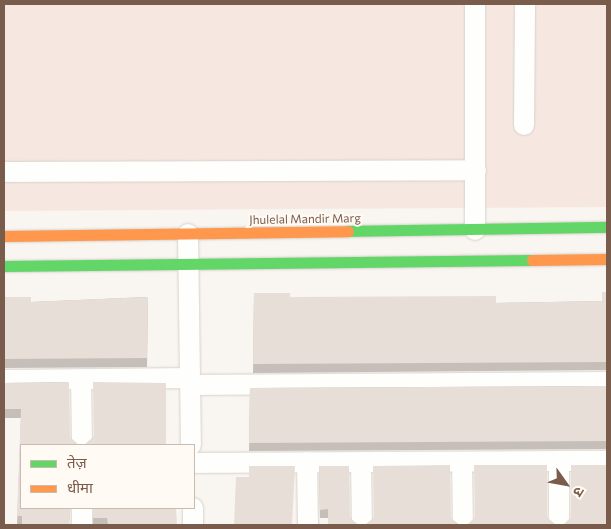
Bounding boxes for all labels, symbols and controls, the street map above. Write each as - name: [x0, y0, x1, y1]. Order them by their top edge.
- street label: Jhulelal Mandir Marg: [249, 211, 361, 227]
- legend: [20, 444, 195, 509]
- text: तेज़: [67, 453, 87, 471]
- north arrow: [541, 459, 591, 509]
- text: धीमा: [67, 478, 93, 496]
- text: उ: [570, 484, 589, 500]

